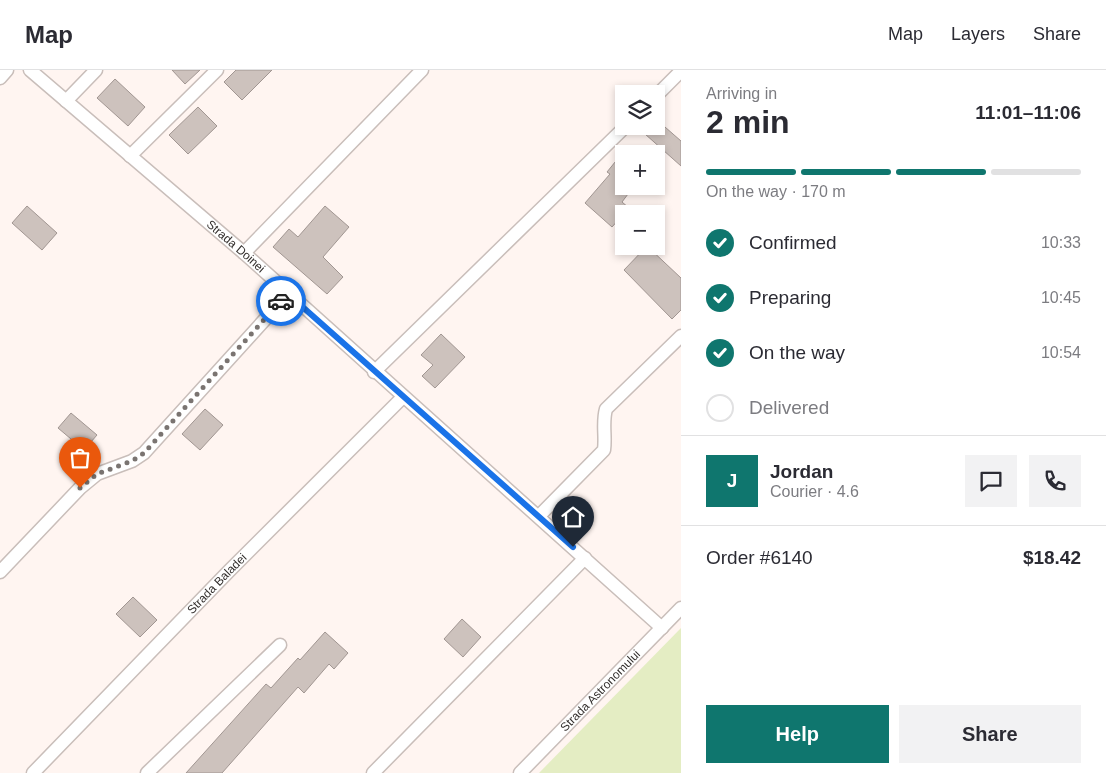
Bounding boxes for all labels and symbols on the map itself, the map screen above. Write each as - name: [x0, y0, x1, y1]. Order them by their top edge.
- street label: Strada Doinei: [204, 217, 268, 275]
- courier: [256, 276, 306, 326]
- pin: [59, 437, 101, 488]
- pin: [552, 496, 594, 547]
- street label: Strada Baladei: [184, 551, 249, 617]
- street label: Strada Astronomului: [558, 647, 643, 734]

